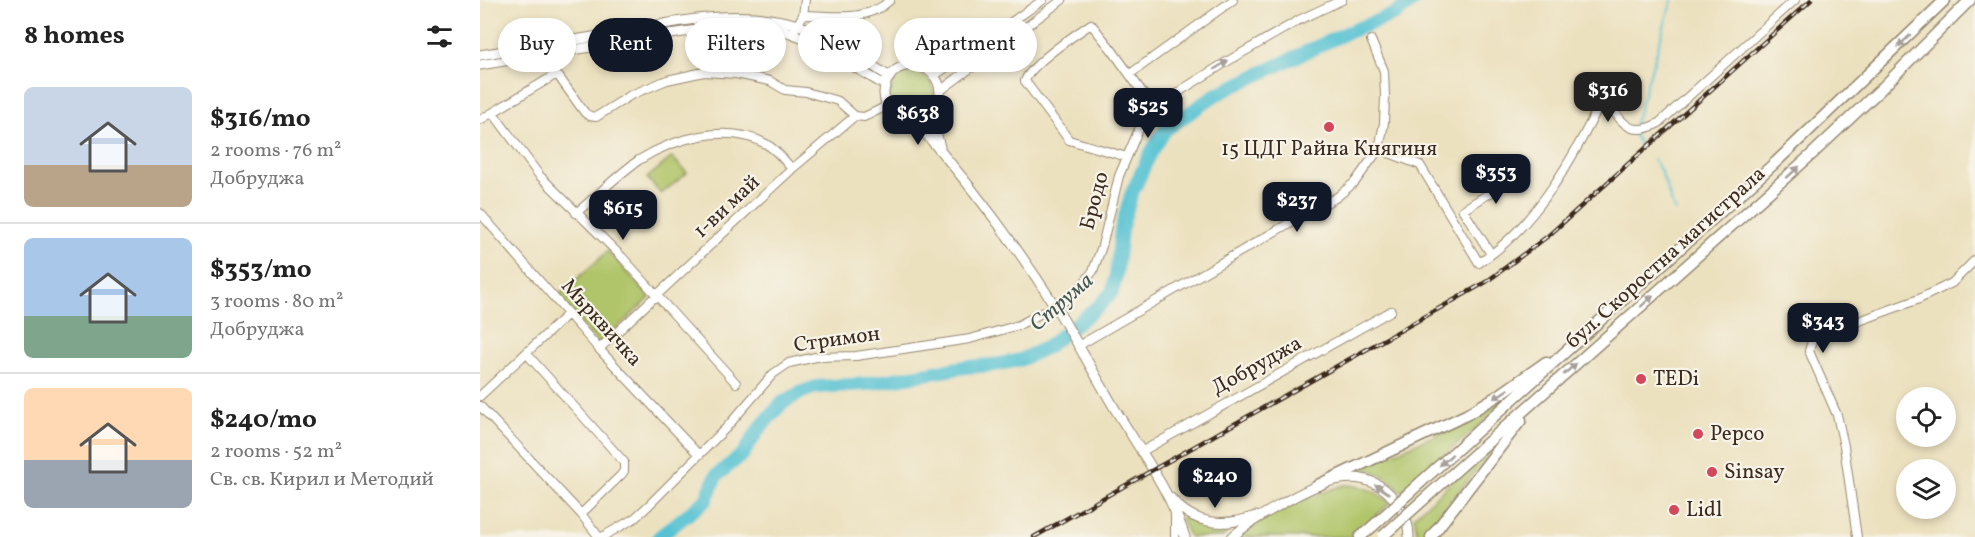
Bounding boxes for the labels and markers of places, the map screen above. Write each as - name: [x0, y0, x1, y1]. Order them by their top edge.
- pin: $316: [1572, 72, 1644, 123]
- pin: $525: [1112, 88, 1184, 139]
- pin: $638: [882, 95, 954, 146]
- marker: 15 ЦДГ Райна Княгиня: [1322, 120, 1336, 134]
- place label: 15 ЦДГ Райна Княгиня: [1221, 135, 1437, 164]
- pin: $353: [1460, 154, 1532, 205]
- pin: $237: [1261, 182, 1333, 233]
- pin: $615: [587, 190, 659, 241]
- pin: $343: [1787, 303, 1859, 354]
- place label: TEDi: [1653, 365, 1699, 394]
- marker: TEDi: [1634, 372, 1648, 386]
- place label: Pepco: [1710, 420, 1764, 449]
- marker: Pepco: [1691, 427, 1705, 441]
- pin: $240: [1179, 458, 1251, 509]
- place label: Sinsay: [1724, 458, 1785, 487]
- marker: Sinsay: [1705, 465, 1719, 479]
- place label: Lidl: [1686, 496, 1722, 525]
- marker: Lidl: [1667, 503, 1681, 517]

